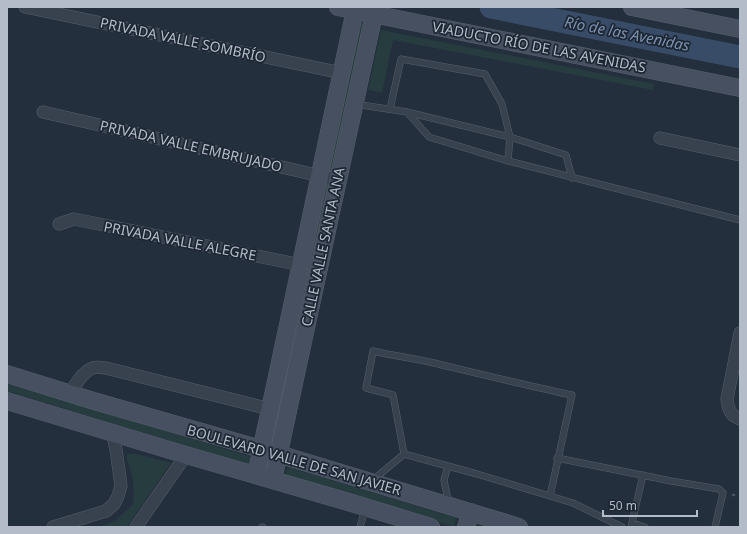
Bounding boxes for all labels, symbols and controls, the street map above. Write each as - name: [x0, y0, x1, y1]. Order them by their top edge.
- water label: Río de las Avenidas: [563, 11, 692, 55]
- street label: PRIVADA VALLE SOMBRÍO: [99, 13, 268, 66]
- street label: VIADUCTO RÍO DE LAS AVENIDAS: [431, 16, 648, 77]
- street label: PRIVADA VALLE EMBRUJADO: [98, 115, 284, 176]
- street label: CALLE VALLE SANTA ANA: [296, 166, 349, 328]
- street label: PRIVADA VALLE ALEGRE: [102, 216, 258, 265]
- street label: BOULEVARD VALLE DE SAN JAVIER: [185, 420, 404, 499]
- scale bar: [603, 492, 697, 518]
- text: 50 m: [609, 497, 637, 514]

